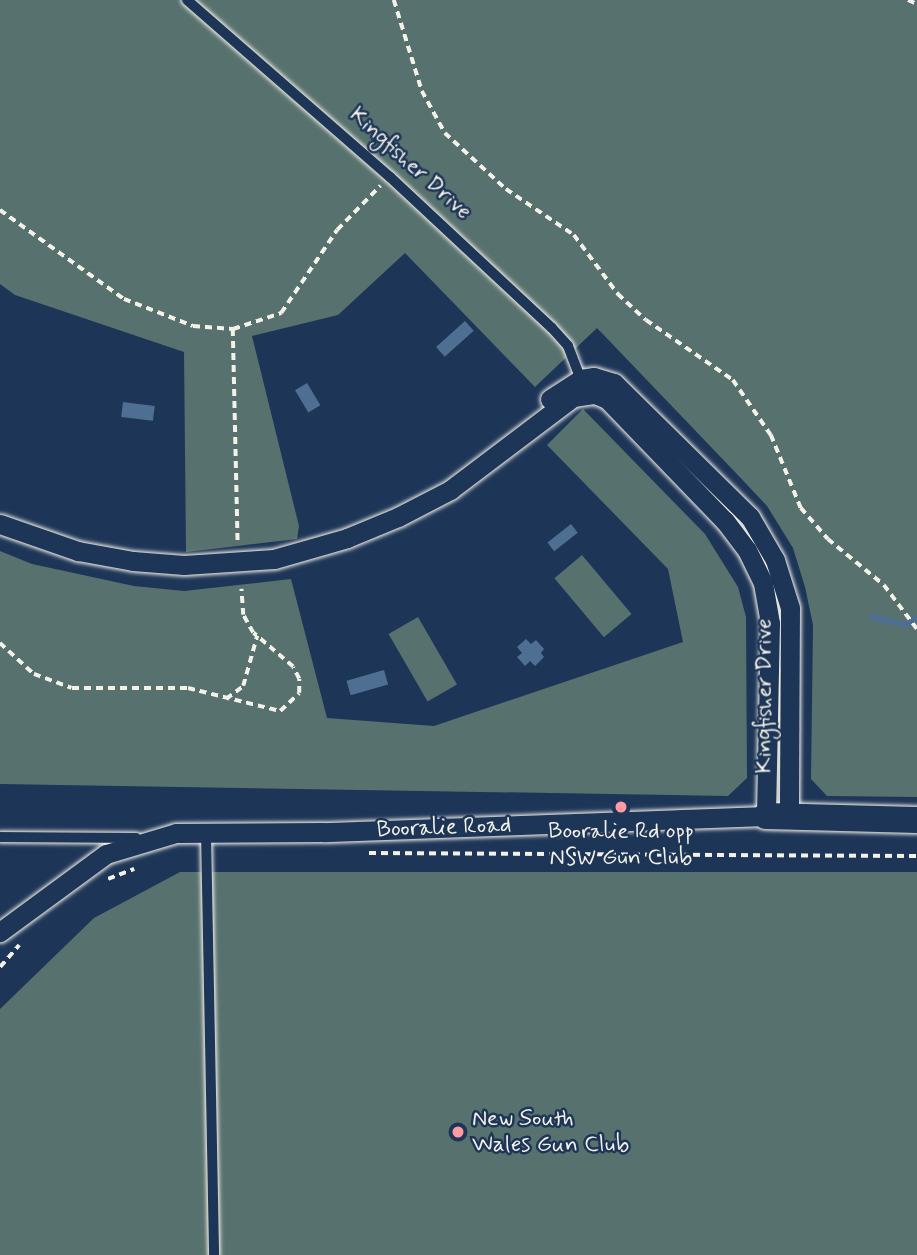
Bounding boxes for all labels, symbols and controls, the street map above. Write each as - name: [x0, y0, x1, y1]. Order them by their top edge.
- street label: Kingfisher Drive: [344, 102, 476, 226]
- street label: Kingfisher Drive: [751, 619, 779, 773]
- marker: Booralie Rd opp NSW Gun Club: [613, 799, 629, 815]
- street label: Booralie Road: [377, 812, 511, 844]
- place label: Booralie Rd opp NSW Gun Club: [547, 818, 695, 872]
- place label: New South Wales Gun Club: [472, 1105, 627, 1159]
- marker: New South Wales Gun Club: [450, 1124, 466, 1140]

